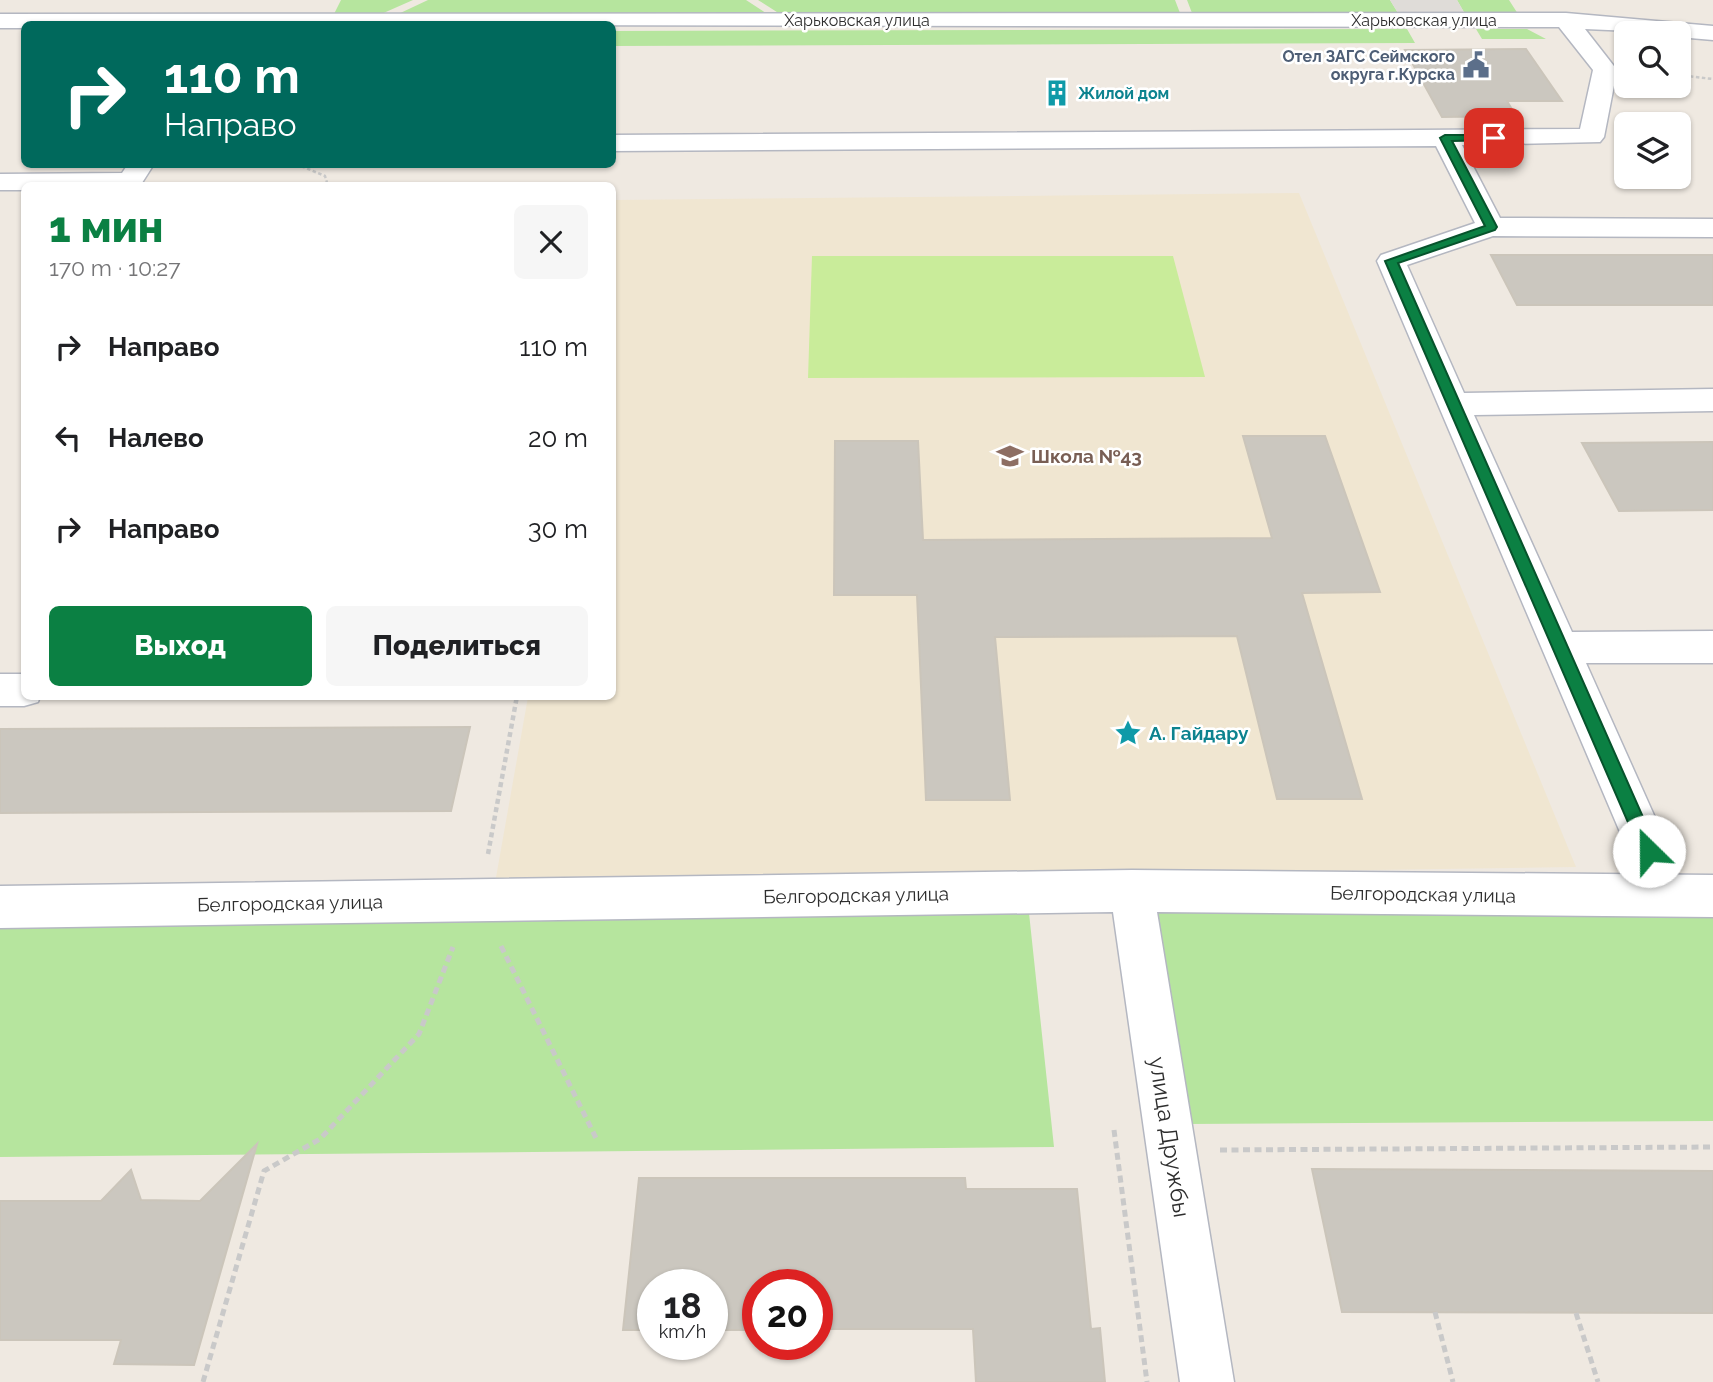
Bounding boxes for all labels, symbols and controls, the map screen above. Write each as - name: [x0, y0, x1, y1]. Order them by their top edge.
- street label: Харьковская улица: [784, 11, 930, 30]
- street label: Харьковская улица: [1351, 11, 1497, 30]
- map controls: [1614, 21, 1691, 189]
- button: search: [1614, 21, 1691, 98]
- text: 110 m: [164, 47, 300, 104]
- place label: Отел ЗАГС Сеймского округа г.Курска: [1283, 47, 1455, 84]
- icon: right: [49, 49, 140, 140]
- public building icon: Отел ЗАГС Сеймского округа г.Курска: [1461, 50, 1491, 80]
- building icon: Жилой дом: [1042, 78, 1072, 108]
- place label: Жилой дом: [1078, 84, 1169, 103]
- text: Направо: [164, 106, 296, 143]
- pin: [1464, 108, 1524, 168]
- button: layers: [1614, 112, 1691, 189]
- icon: arrive: [1475, 119, 1513, 157]
- text: 1 мин: [49, 203, 163, 252]
- button: close: [514, 205, 588, 279]
- text: 170 m · 10:27: [49, 254, 181, 281]
- icon: right: [49, 328, 87, 366]
- text: Направо: [108, 332, 219, 362]
- text: 110 m: [519, 332, 588, 362]
- icon: left: [49, 419, 87, 457]
- text: Налево: [108, 423, 204, 453]
- text: 20 m: [528, 423, 588, 453]
- school or university icon: Школа №43: [995, 441, 1025, 471]
- place label: Школа №43: [1031, 445, 1142, 467]
- icon: right: [49, 510, 87, 548]
- text: Направо: [108, 514, 219, 544]
- text: 30 m: [528, 514, 588, 544]
- button: Выход: [49, 606, 312, 686]
- button: Поделиться: [326, 606, 588, 686]
- place icon: А. Гайдару: [1113, 718, 1143, 748]
- place label: А. Гайдару: [1149, 722, 1249, 744]
- position arrow: [1612, 814, 1686, 888]
- street label: Белгородская улица: [1330, 881, 1516, 907]
- street label: Белгородская улица: [763, 882, 949, 908]
- street label: Белгородская улица: [197, 890, 383, 916]
- street label: улица Дружбы: [1144, 1055, 1196, 1219]
- speed limit sign: 20: [742, 1269, 833, 1360]
- text: 18: [663, 1285, 702, 1326]
- text: km/h: [659, 1321, 706, 1342]

